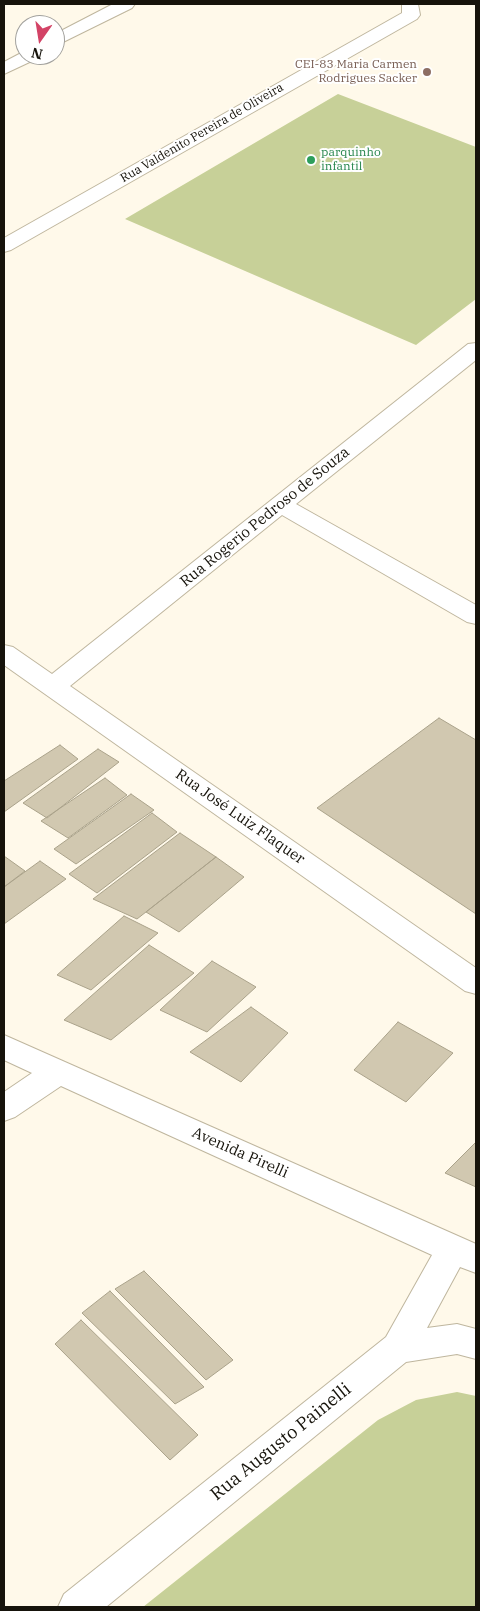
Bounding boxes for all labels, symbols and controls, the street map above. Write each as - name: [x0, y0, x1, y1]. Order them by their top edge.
- north arrow: [15, 15, 65, 65]
- text: N: [29, 44, 44, 64]
- place label: CEI-83 Maria Carmen Rodrigues Sacker: [295, 58, 417, 86]
- marker: CEI-83 Maria Carmen Rodrigues Sacker: [421, 66, 433, 78]
- street label: Rua Valdenito Pereira de Oliveira: [118, 80, 286, 186]
- place label: parquinho infantil: [321, 146, 381, 174]
- marker: parquinho infantil: [305, 154, 317, 166]
- street label: Rua Rogerio Pedroso de Souza: [177, 443, 353, 591]
- street label: Rua José Luiz Flaquer: [172, 766, 308, 868]
- street label: Avenida Pirelli: [189, 1124, 291, 1182]
- street label: Rua Augusto Painelli: [206, 1379, 356, 1505]

